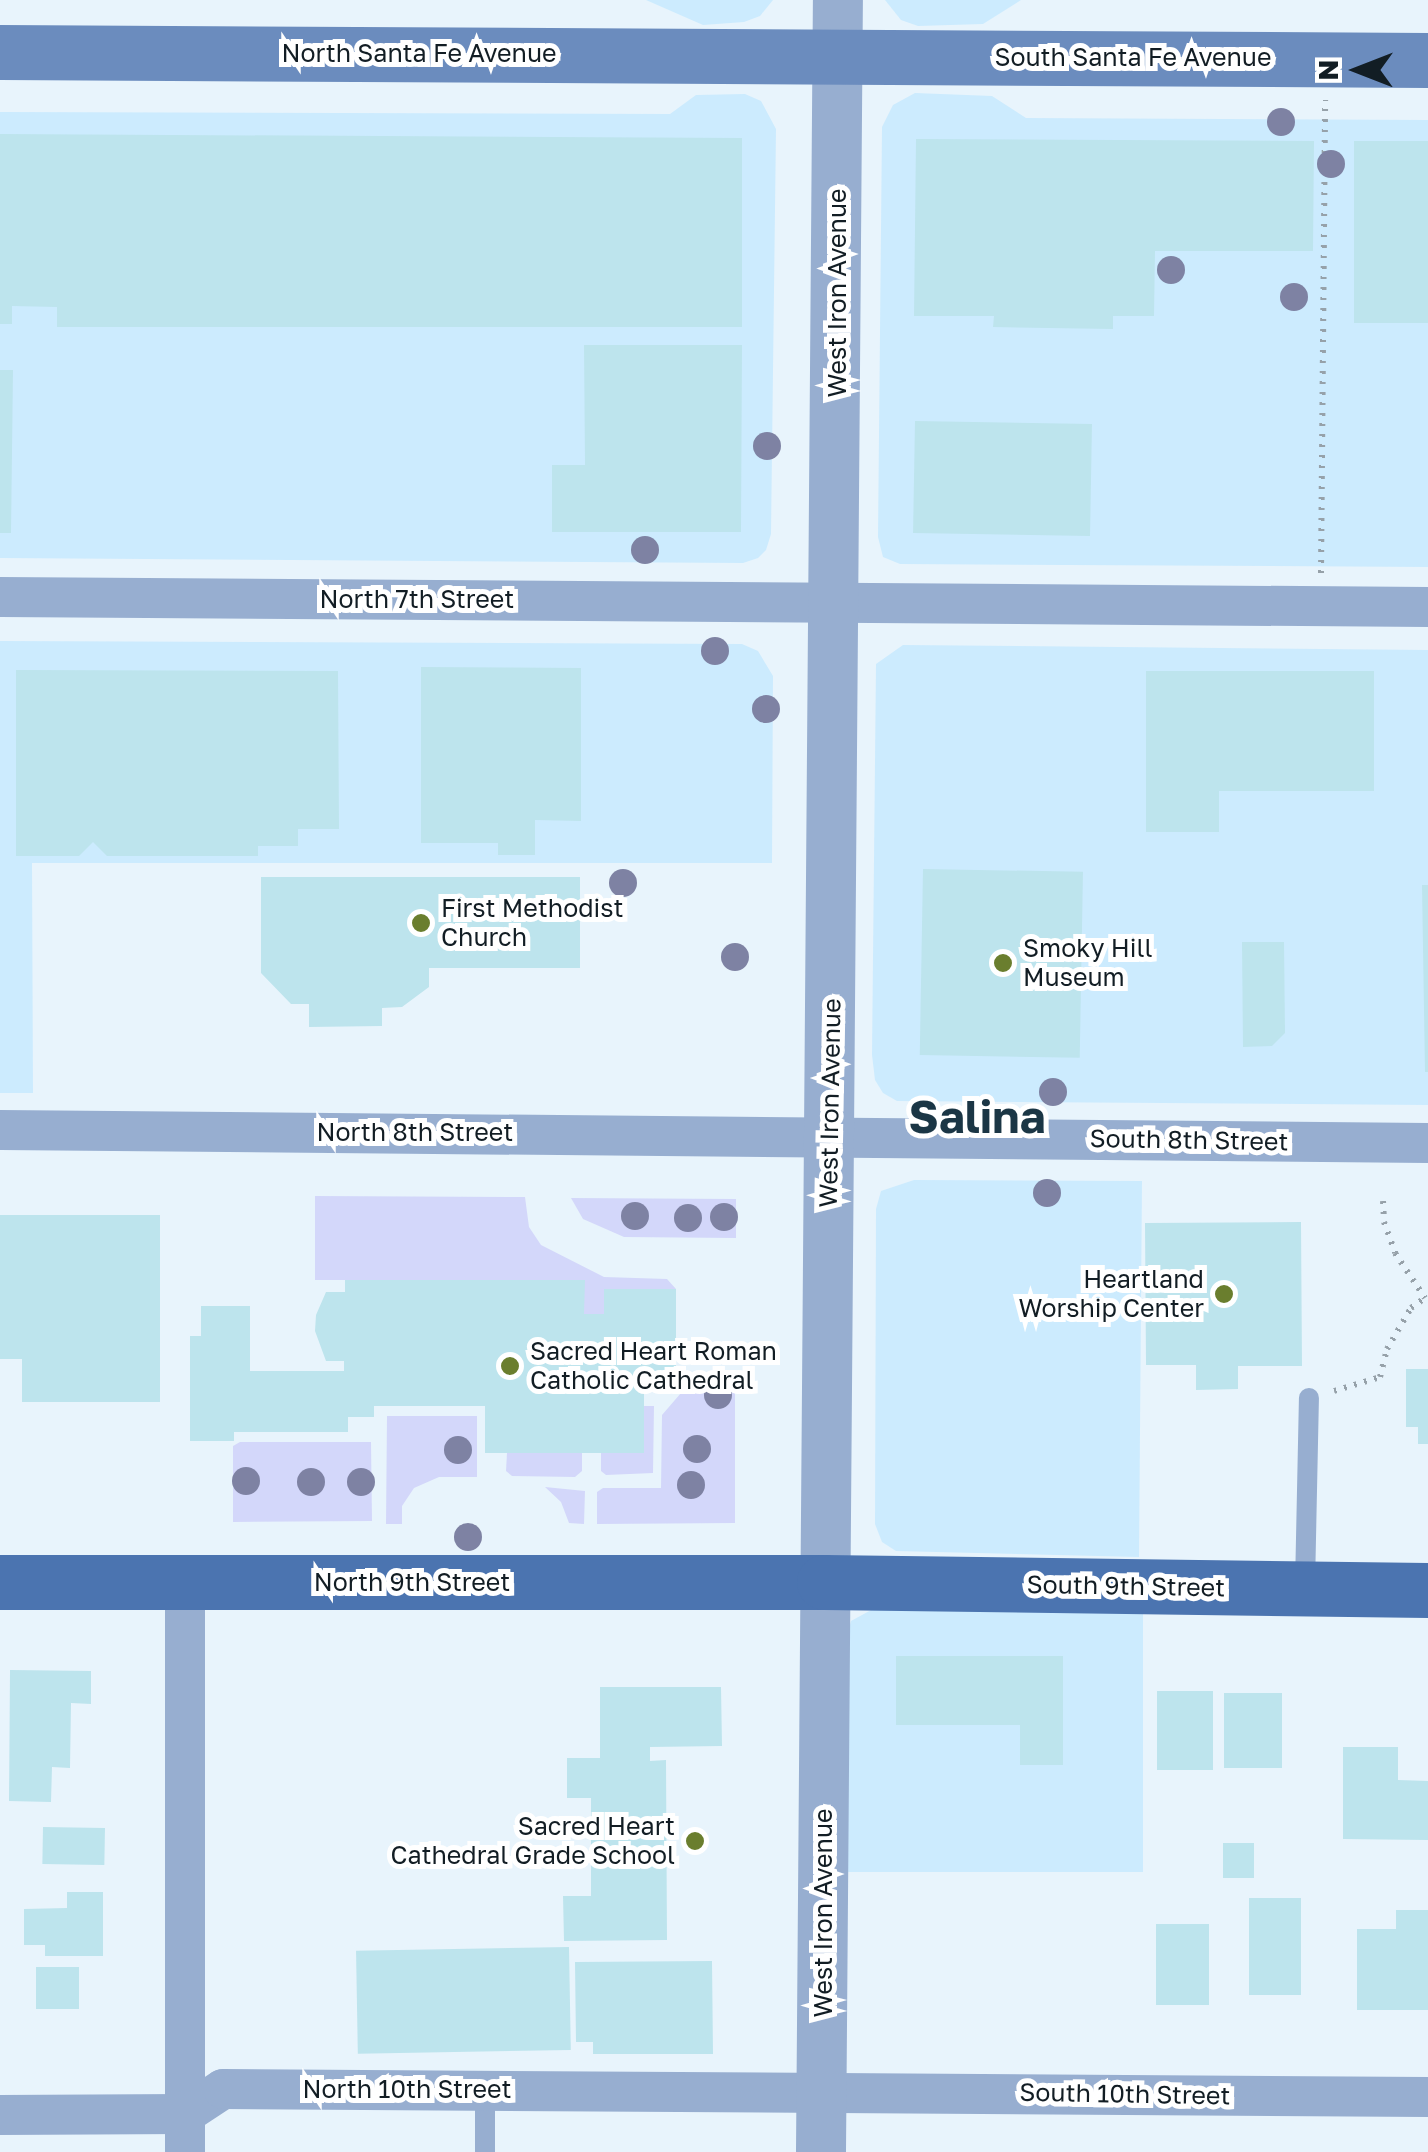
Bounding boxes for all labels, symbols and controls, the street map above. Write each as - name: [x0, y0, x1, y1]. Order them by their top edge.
- north arrow: [1308, 20, 1408, 120]
- street label: North Santa Fe Avenue: [281, 38, 557, 68]
- street label: South Santa Fe Avenue: [995, 42, 1271, 72]
- text: N: [1311, 59, 1344, 81]
- street label: West Iron Avenue: [822, 188, 852, 398]
- street label: North 7th Street: [320, 584, 514, 614]
- place label: First Methodist Church: [441, 894, 624, 953]
- marker: First Methodist Church: [410, 912, 432, 934]
- place label: Smoky Hill Museum: [1023, 934, 1152, 993]
- marker: Smoky Hill Museum: [992, 952, 1014, 974]
- street label: West Iron Avenue: [813, 998, 847, 1208]
- district label: Salina: [909, 1090, 1045, 1144]
- street label: North 8th Street: [317, 1117, 513, 1147]
- street label: South 8th Street: [1089, 1123, 1289, 1157]
- place label: Heartland Worship Center: [1018, 1265, 1204, 1324]
- marker: Heartland Worship Center: [1213, 1283, 1235, 1305]
- place label: Sacred Heart Roman Catholic Cathedral: [530, 1337, 777, 1396]
- marker: Sacred Heart Roman Catholic Cathedral: [499, 1355, 521, 1377]
- street label: North 9th Street: [314, 1567, 510, 1597]
- street label: South 9th Street: [1027, 1569, 1225, 1603]
- street label: West Iron Avenue: [808, 1808, 838, 2018]
- place label: Sacred Heart Cathedral Grade School: [391, 1812, 675, 1871]
- marker: Sacred Heart Cathedral Grade School: [684, 1830, 706, 1852]
- street label: North 10th Street: [302, 2074, 512, 2104]
- street label: South 10th Street: [1019, 2077, 1231, 2111]

